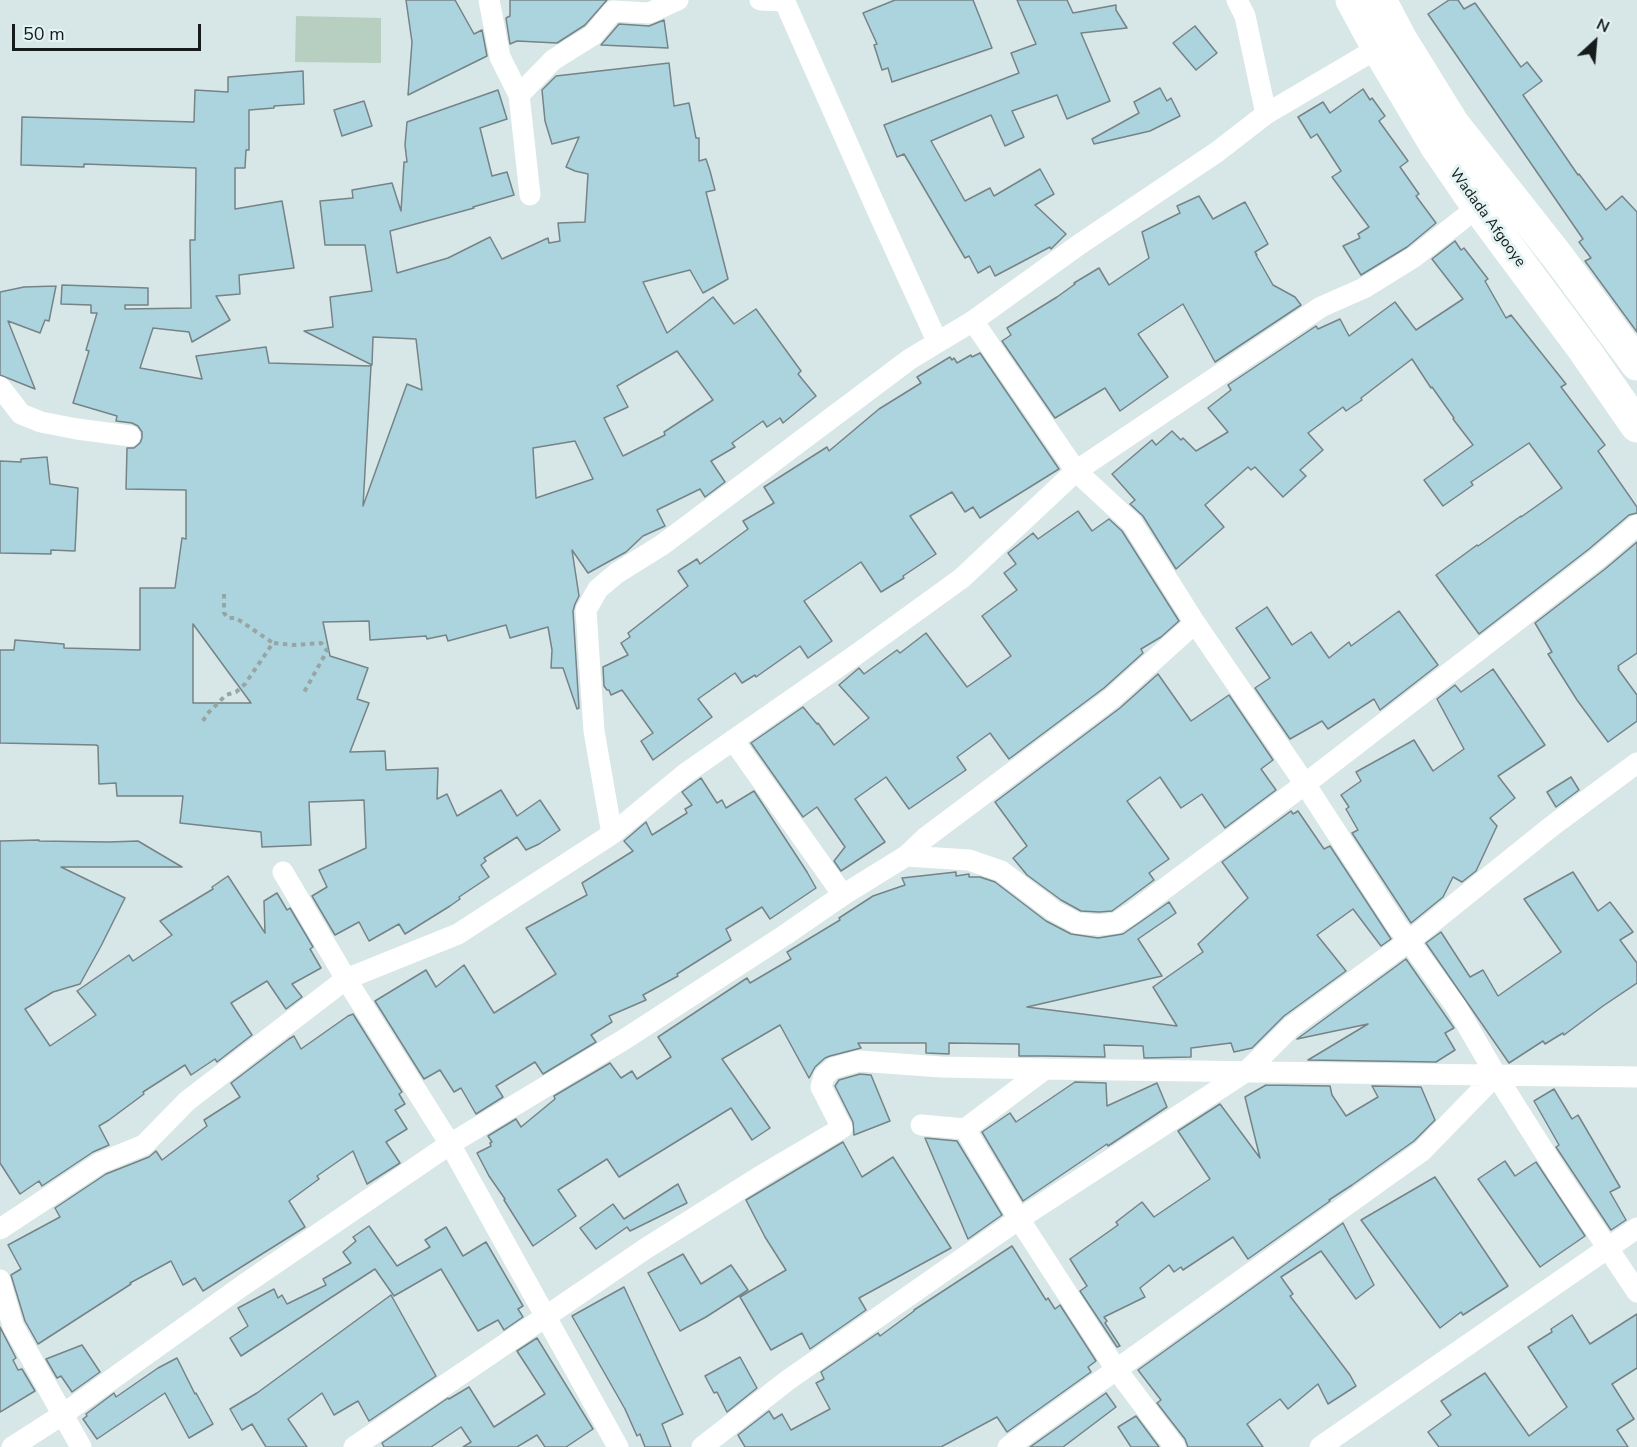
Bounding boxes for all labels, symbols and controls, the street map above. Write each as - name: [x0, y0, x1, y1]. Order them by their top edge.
- scale bar: [15, 12, 204, 50]
- north arrow: [1565, 12, 1625, 72]
- text: N: [1593, 13, 1613, 38]
- text: 50 m: [23, 22, 65, 46]
- street label: Wadada Afgooye: [1445, 165, 1529, 271]

